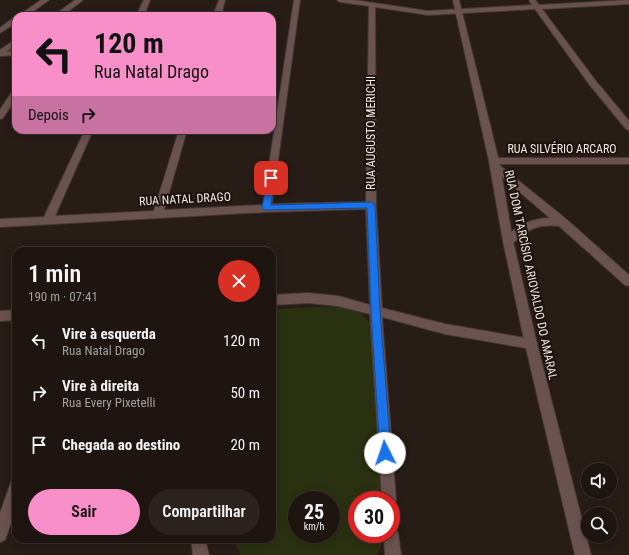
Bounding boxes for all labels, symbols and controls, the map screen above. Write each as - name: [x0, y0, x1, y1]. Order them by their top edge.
- text: 120 m: [94, 27, 164, 60]
- icon: left: [28, 28, 80, 80]
- text: Rua Natal Drago: [94, 61, 209, 82]
- street label: RUA AUGUSTO MERICHI: [364, 76, 378, 190]
- icon: right: [77, 104, 99, 126]
- text: Depois: [28, 106, 69, 124]
- street label: RUA SILVÉRIO ARCARO: [507, 141, 617, 156]
- pin: [254, 161, 288, 195]
- icon: arrive: [260, 167, 282, 189]
- street label: RUA DOM TARCÍSIO ARIOVALDO DO AMARAL: [502, 169, 561, 382]
- street label: RUA NATAL DRAGO: [139, 190, 231, 208]
- text: 1 min: [28, 260, 81, 288]
- button: close: [218, 260, 260, 302]
- text: 190 m · 07:41: [28, 289, 98, 304]
- text: Vire à esquerda: [62, 325, 156, 343]
- icon: left: [28, 330, 50, 352]
- text: 120 m: [223, 332, 260, 350]
- text: Rua Natal Drago: [62, 343, 145, 358]
- text: Vire à direita: [62, 377, 139, 395]
- icon: right: [28, 382, 50, 404]
- text: 50 m: [230, 384, 260, 402]
- text: Rua Every Pixetelli: [62, 395, 156, 410]
- position arrow: [364, 432, 406, 474]
- icon: arrive: [28, 434, 50, 456]
- text: Chegada ao destino: [62, 436, 180, 454]
- text: 20 m: [230, 436, 260, 454]
- map controls: [581, 463, 617, 543]
- button: sound: [581, 463, 617, 499]
- button: Sair: [28, 489, 140, 535]
- button: Compartilhar: [148, 489, 260, 535]
- speed limit sign: 30: [348, 491, 400, 543]
- text: 25: [304, 500, 324, 524]
- button: search: [581, 507, 617, 543]
- text: km/h: [304, 521, 324, 532]

